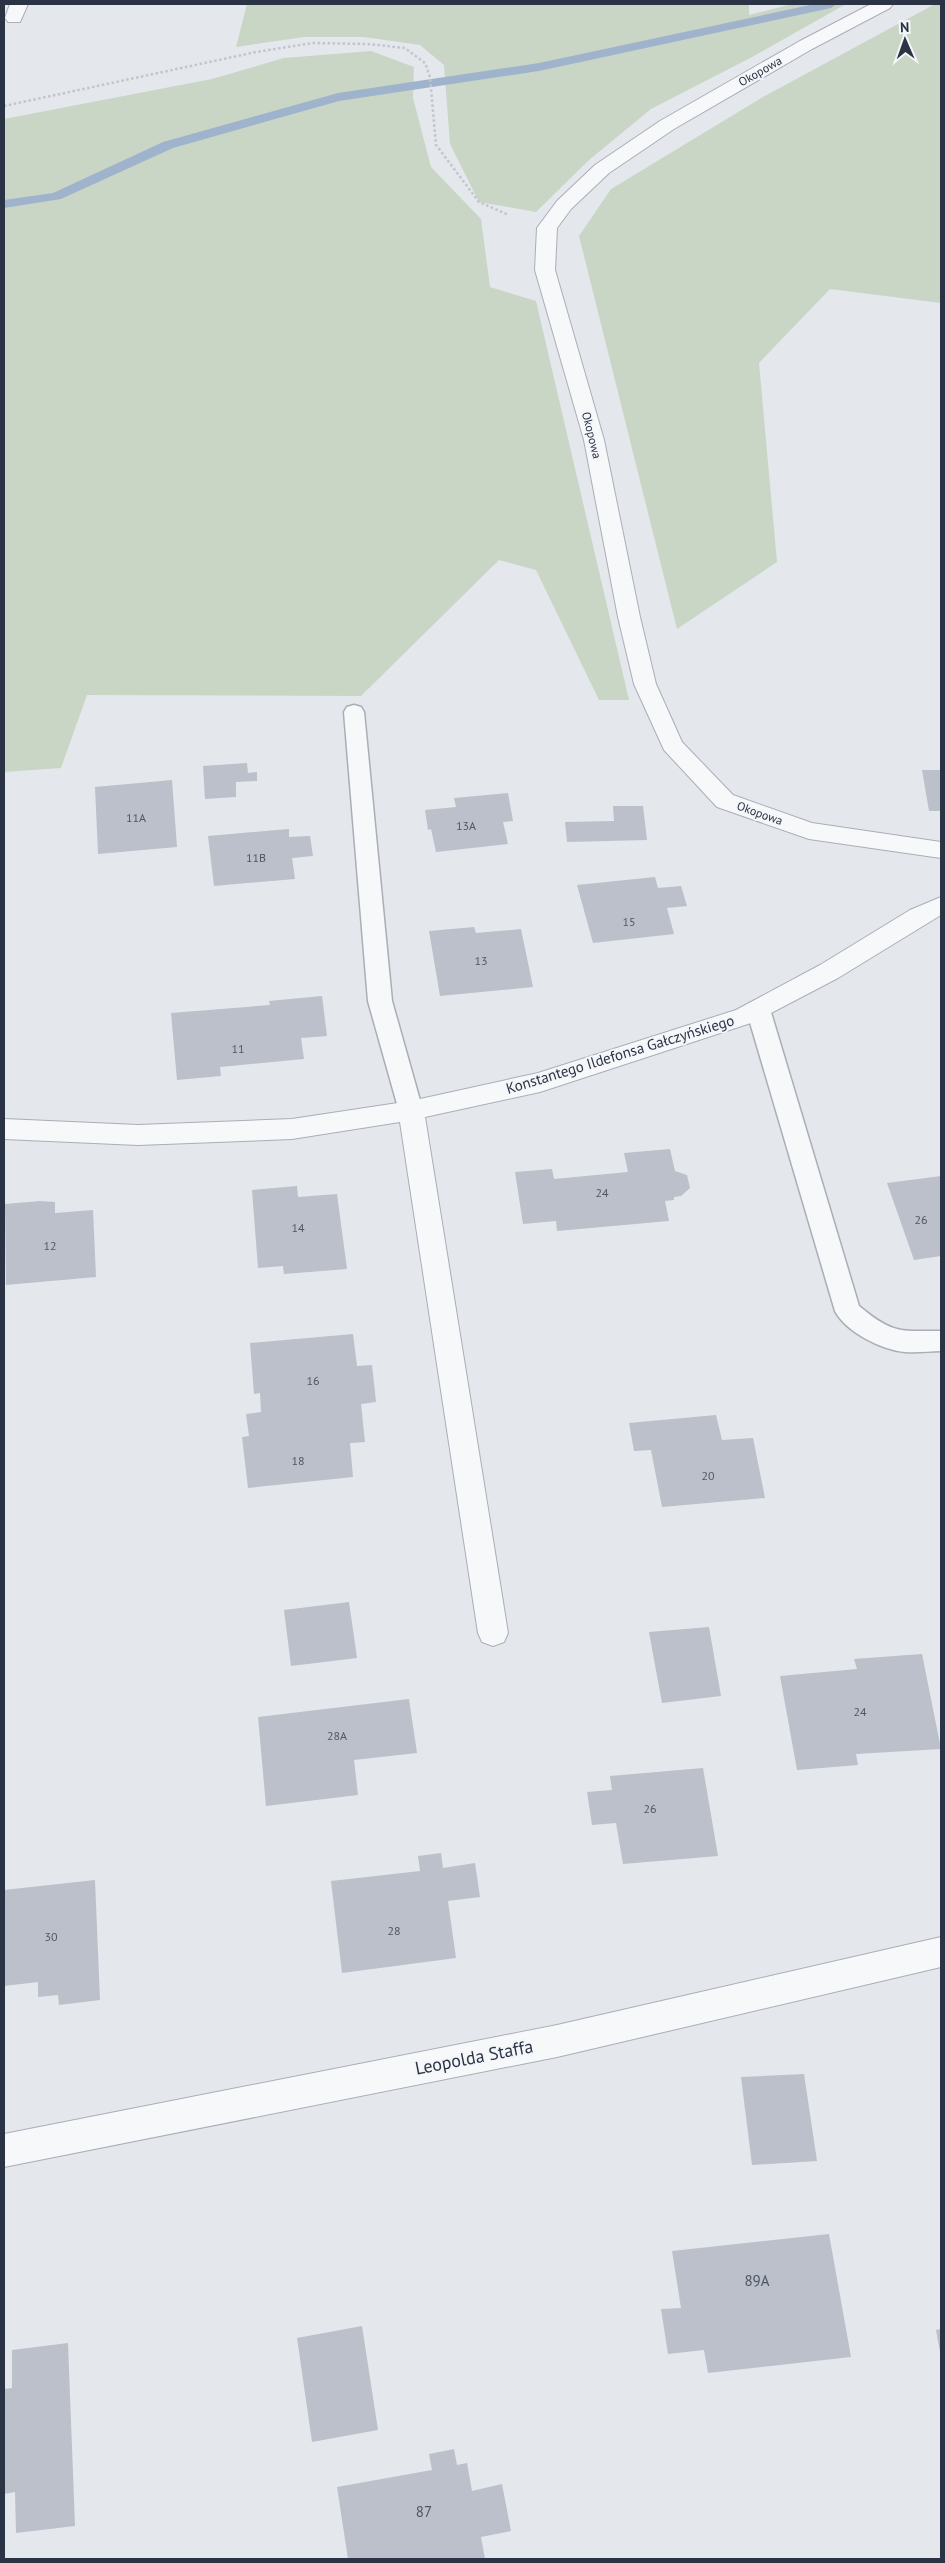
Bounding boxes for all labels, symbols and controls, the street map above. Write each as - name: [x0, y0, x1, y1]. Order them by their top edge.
- north arrow: [880, 15, 930, 65]
- text: N: [900, 18, 909, 36]
- street label: Okopowa: [736, 53, 784, 89]
- street label: Okopowa: [579, 410, 605, 460]
- street label: Okopowa: [735, 798, 785, 828]
- house number: 11A: [126, 810, 146, 825]
- house number: 13A: [456, 818, 476, 833]
- house number: 11B: [246, 850, 266, 865]
- house number: 15: [622, 914, 636, 929]
- house number: 13: [474, 953, 488, 968]
- street label: Konstantego Ildefonsa Gałczyńskiego: [504, 1010, 736, 1098]
- house number: 11: [231, 1041, 245, 1056]
- house number: 24: [595, 1185, 609, 1200]
- house number: 26: [914, 1212, 928, 1227]
- house number: 14: [291, 1220, 305, 1235]
- house number: 12: [43, 1238, 57, 1253]
- house number: 16: [306, 1373, 320, 1388]
- house number: 18: [291, 1453, 305, 1468]
- house number: 20: [701, 1468, 715, 1483]
- house number: 24: [853, 1704, 867, 1719]
- house number: 28A: [327, 1728, 347, 1743]
- house number: 26: [643, 1801, 657, 1816]
- house number: 28: [387, 1923, 401, 1938]
- house number: 30: [44, 1929, 58, 1944]
- street label: Leopolda Staffa: [413, 2034, 535, 2080]
- house number: 89A: [744, 2271, 770, 2290]
- house number: 87: [416, 2502, 432, 2521]

